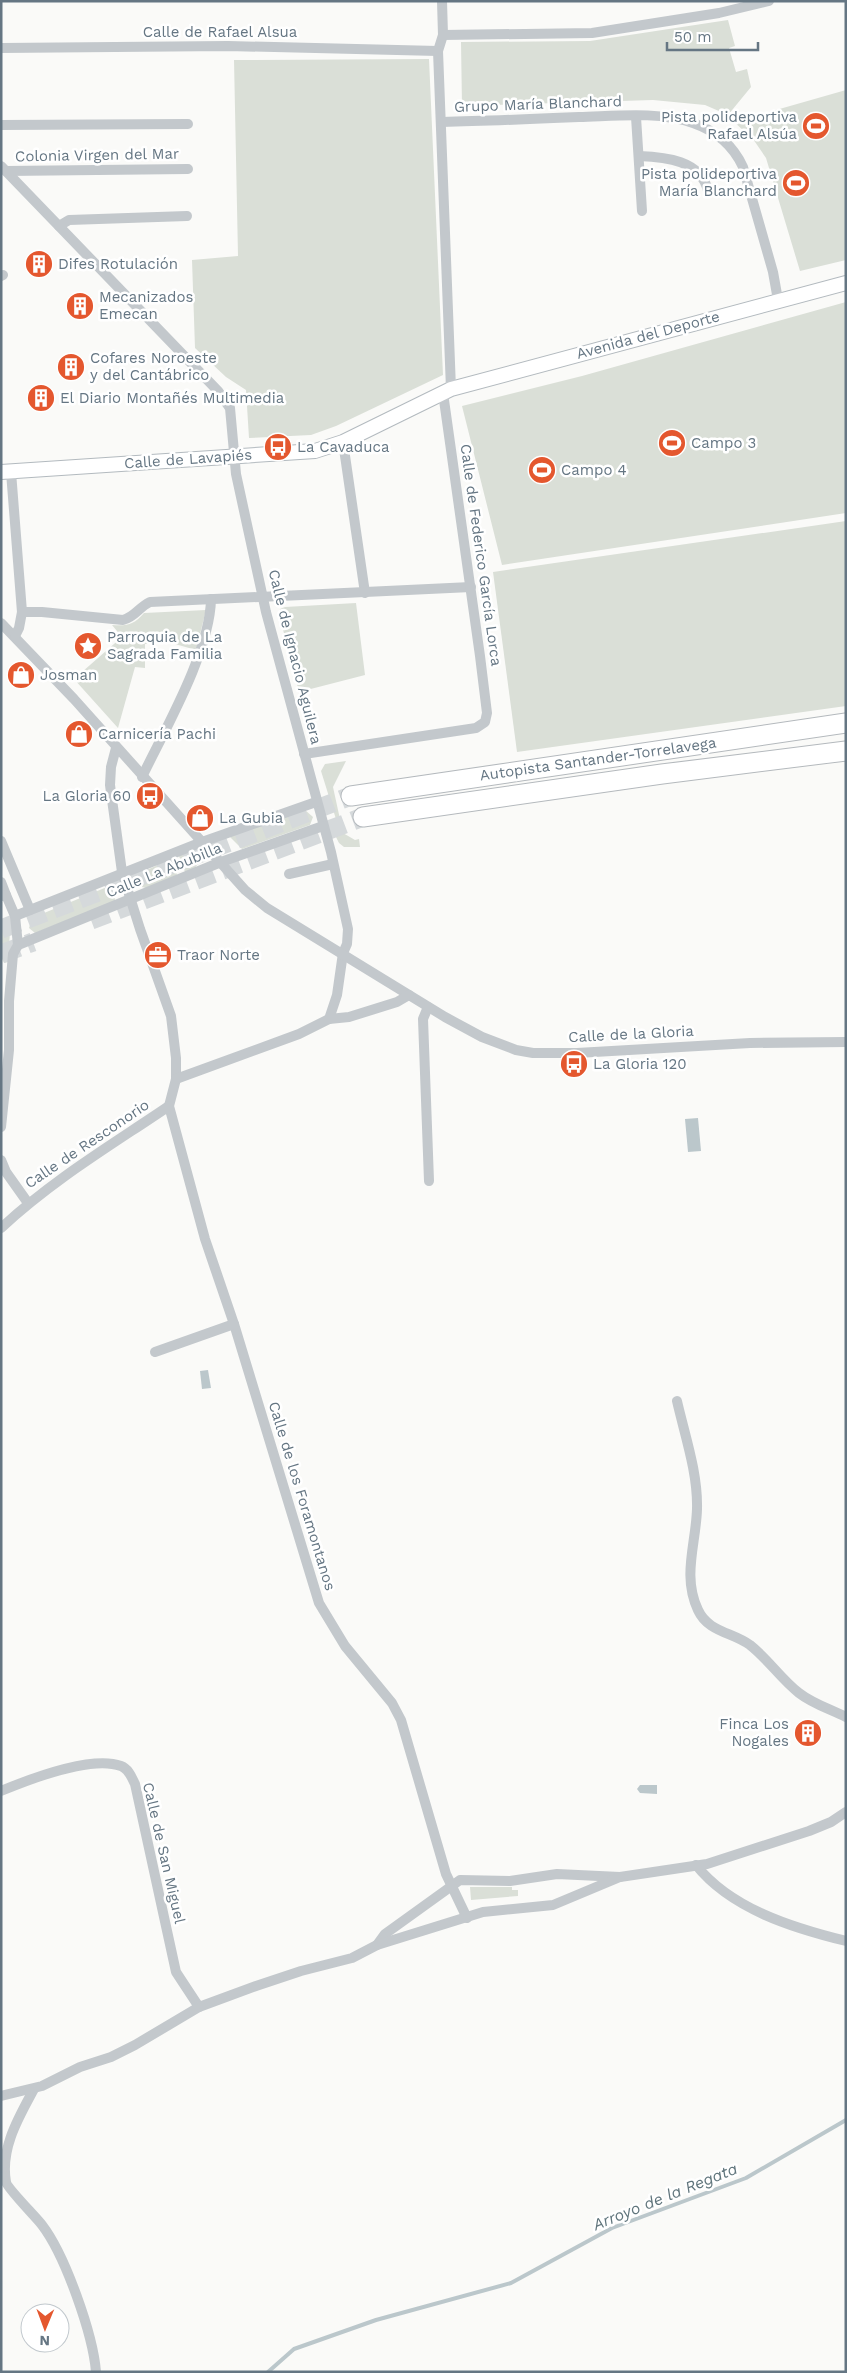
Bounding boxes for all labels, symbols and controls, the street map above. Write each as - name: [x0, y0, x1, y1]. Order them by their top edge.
- scale bar: [667, 20, 758, 52]
- street label: Calle de Rafael Alsua: [143, 23, 298, 41]
- text: 50 m: [674, 28, 711, 46]
- street label: Grupo María Blanchard: [454, 92, 622, 116]
- place label: Pista polideportiva Rafael Alsúa: [661, 108, 798, 143]
- sports icon: Pista polideportiva Rafael Alsúa: [801, 111, 831, 141]
- street label: Colonia Virgen del Mar: [15, 145, 179, 165]
- place label: Pista polideportiva María Blanchard: [641, 165, 777, 200]
- sports icon: Pista polideportiva María Blanchard: [781, 168, 811, 198]
- building icon: Difes Rotulación: [24, 249, 54, 279]
- place label: Difes Rotulación: [58, 255, 178, 273]
- place label: Mecanizados Emecan: [99, 288, 193, 323]
- building icon: Mecanizados Emecan: [65, 291, 95, 321]
- street label: Avenida del Deporte: [574, 307, 722, 363]
- place label: Cofares Noroeste y del Cantábrico: [90, 349, 217, 384]
- building icon: Cofares Noroeste y del Cantábrico: [56, 352, 86, 382]
- building icon: El Diario Montañés Multimedia: [26, 383, 56, 413]
- place label: El Diario Montañés Multimedia: [60, 389, 285, 407]
- sports icon: Campo 3: [657, 428, 687, 458]
- bus stop icon: La Cavaduca: [263, 432, 293, 462]
- place label: Campo 3: [691, 434, 756, 452]
- place label: La Cavaduca: [297, 438, 390, 456]
- street label: Calle de Federico García Lorca: [457, 443, 506, 668]
- street label: Calle de Lavapiés: [123, 446, 253, 472]
- sports icon: Campo 4: [527, 455, 557, 485]
- place label: Campo 4: [561, 461, 627, 479]
- street label: Calle de Ignacio Aguilera: [265, 568, 326, 747]
- place label: Parroquia de La Sagrada Familia: [107, 628, 223, 663]
- place icon: Parroquia de La Sagrada Familia: [73, 631, 103, 661]
- shop icon: Josman: [6, 660, 36, 690]
- place label: Josman: [40, 666, 97, 684]
- shop icon: Carnicería Pachi: [64, 719, 94, 749]
- place label: Carnicería Pachi: [98, 725, 216, 743]
- street label: Autopista Santander-Torrelavega: [479, 733, 718, 785]
- bus stop icon: La Gloria 60: [135, 781, 165, 811]
- place label: La Gloria 60: [42, 787, 131, 805]
- shop icon: La Gubia: [185, 803, 215, 833]
- place label: La Gubia: [219, 809, 284, 827]
- street label: Calle La Abubilla: [104, 838, 225, 901]
- office icon: Traor Norte: [143, 940, 173, 970]
- place label: Traor Norte: [177, 946, 260, 964]
- street label: Calle de la Gloria: [568, 1022, 695, 1046]
- bus stop icon: La Gloria 120: [559, 1049, 589, 1079]
- place label: La Gloria 120: [593, 1055, 687, 1073]
- street label: Calle de Resconorio: [21, 1096, 153, 1192]
- street label: Calle de los Foramontanos: [265, 1399, 339, 1593]
- place label: Finca Los Nogales: [719, 1715, 789, 1750]
- building icon: Finca Los Nogales: [793, 1718, 823, 1748]
- street label: Calle de San Miguel: [139, 1781, 189, 1926]
- water label: Arroyo de la Regata: [589, 2159, 740, 2235]
- north arrow: [20, 2303, 70, 2353]
- text: N: [39, 2333, 50, 2349]

